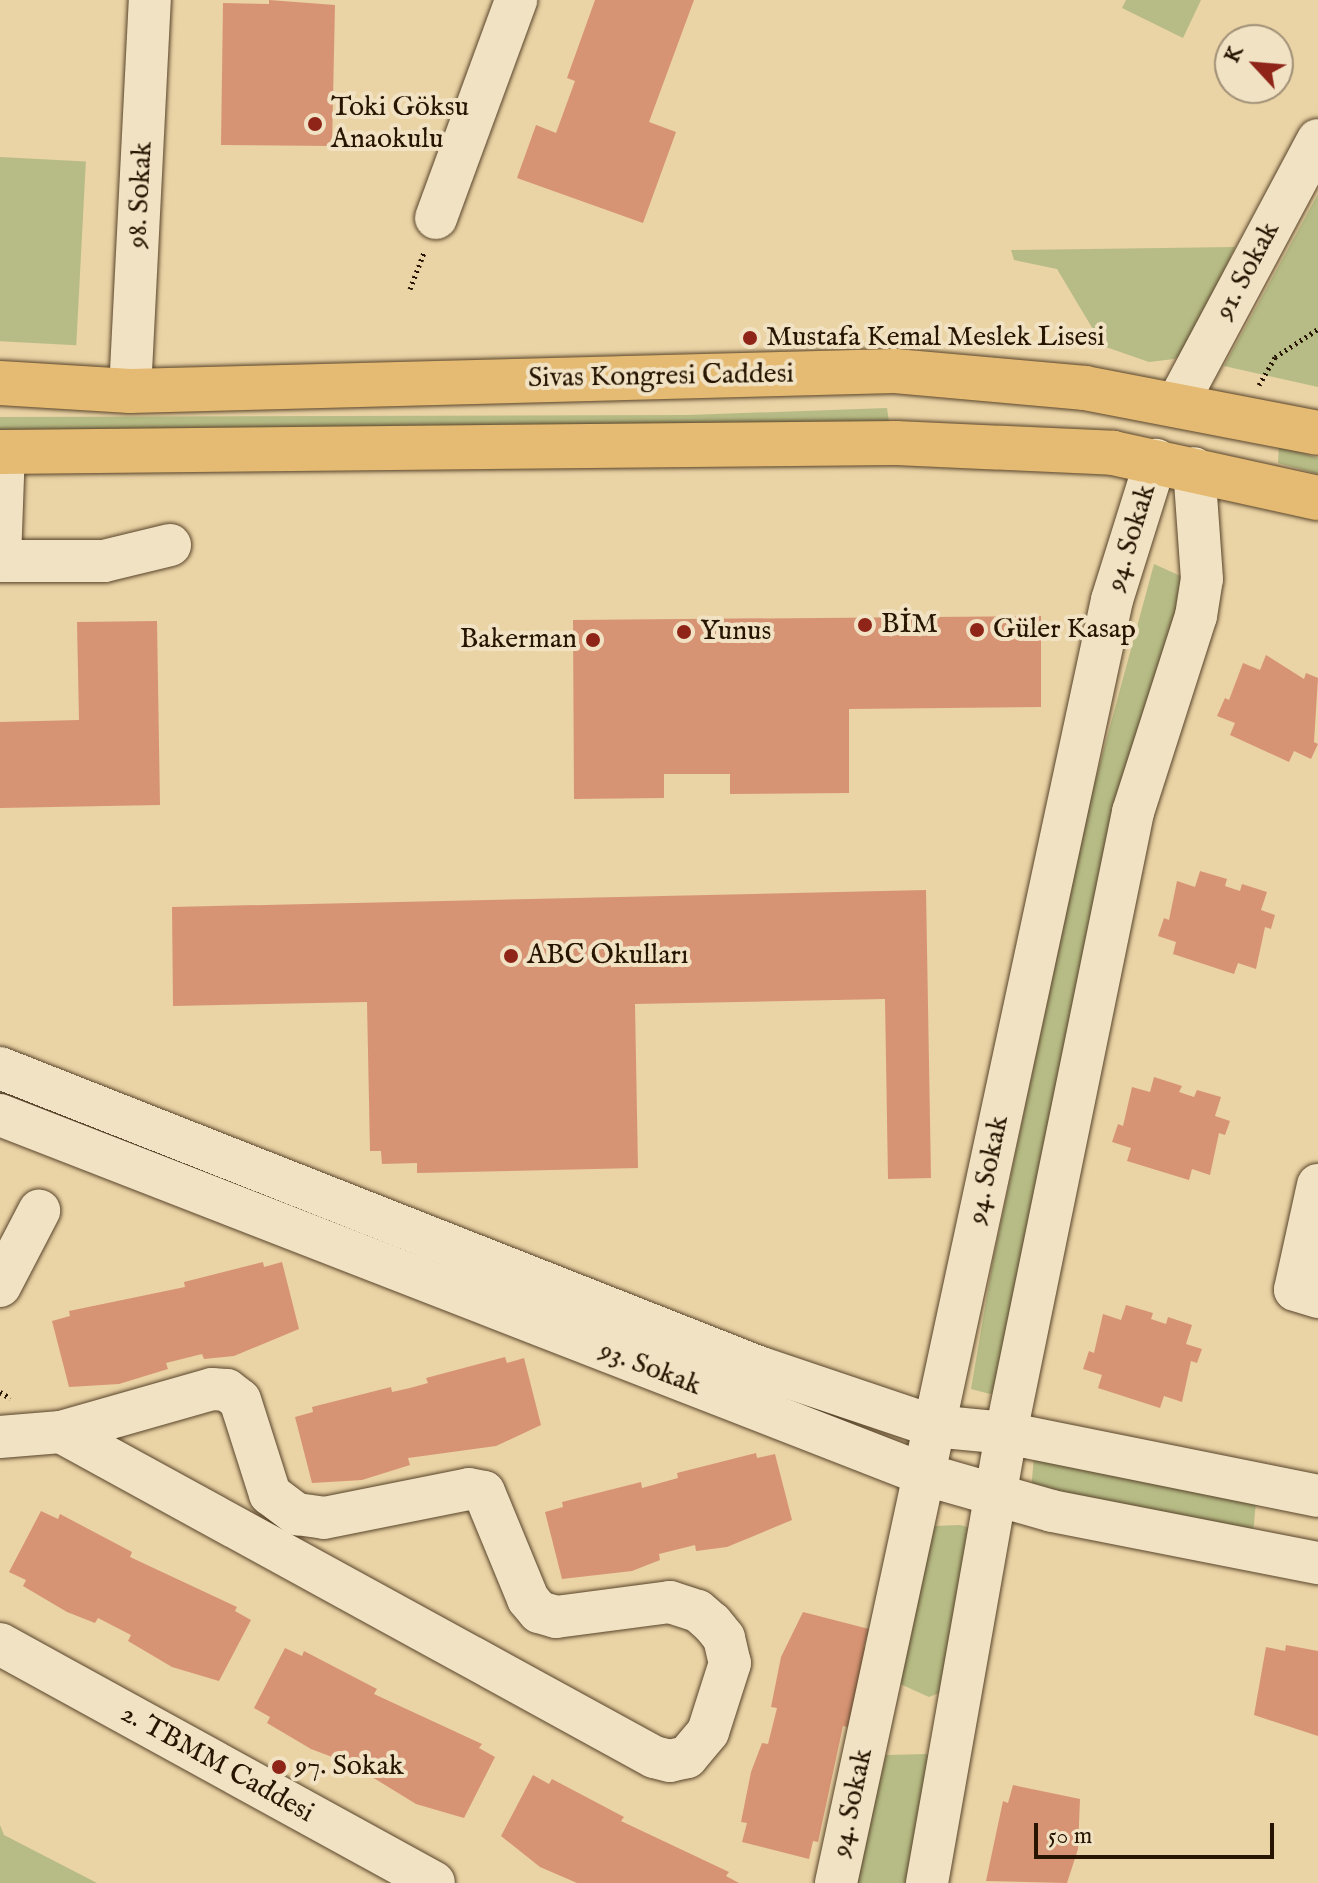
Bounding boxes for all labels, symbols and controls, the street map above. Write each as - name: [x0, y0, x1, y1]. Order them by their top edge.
- north arrow: [1214, 24, 1294, 104]
- text: K: [1218, 41, 1250, 68]
- place label: Toki Göksu Anaokulu: [331, 91, 469, 157]
- marker: Toki Göksu Anaokulu: [306, 115, 324, 133]
- street label: 98. Sokak: [121, 141, 161, 249]
- street label: 91. Sokak: [1208, 216, 1288, 326]
- place label: Mustafa Kemal Meslek Lisesi: [766, 321, 1105, 355]
- marker: Mustafa Kemal Meslek Lisesi: [741, 329, 759, 347]
- street label: Sivas Kongresi Caddesi: [528, 358, 794, 396]
- street label: 94. Sokak: [1100, 481, 1164, 595]
- place label: BİM: [881, 608, 938, 642]
- place label: Güler Kasap: [993, 613, 1136, 647]
- place label: Yunus: [700, 615, 771, 649]
- marker: BİM: [856, 616, 874, 634]
- marker: Güler Kasap: [968, 621, 986, 639]
- place label: Bakerman: [460, 623, 577, 657]
- marker: Yunus: [675, 623, 693, 641]
- marker: Bakerman: [584, 631, 602, 649]
- place label: ABC Okulları: [527, 939, 688, 973]
- marker: ABC Okulları: [502, 947, 520, 965]
- street label: 94. Sokak: [961, 1113, 1017, 1227]
- street label: 93. Sokak: [594, 1334, 706, 1404]
- street label: 2. TBMM Caddesi: [115, 1697, 319, 1831]
- street label: 94. Sokak: [825, 1746, 881, 1860]
- place label: 97. Sokak: [295, 1750, 404, 1784]
- marker: 97. Sokak: [270, 1758, 288, 1776]
- scale bar: [1038, 1807, 1278, 1857]
- text: 50 m: [1048, 1821, 1092, 1852]

